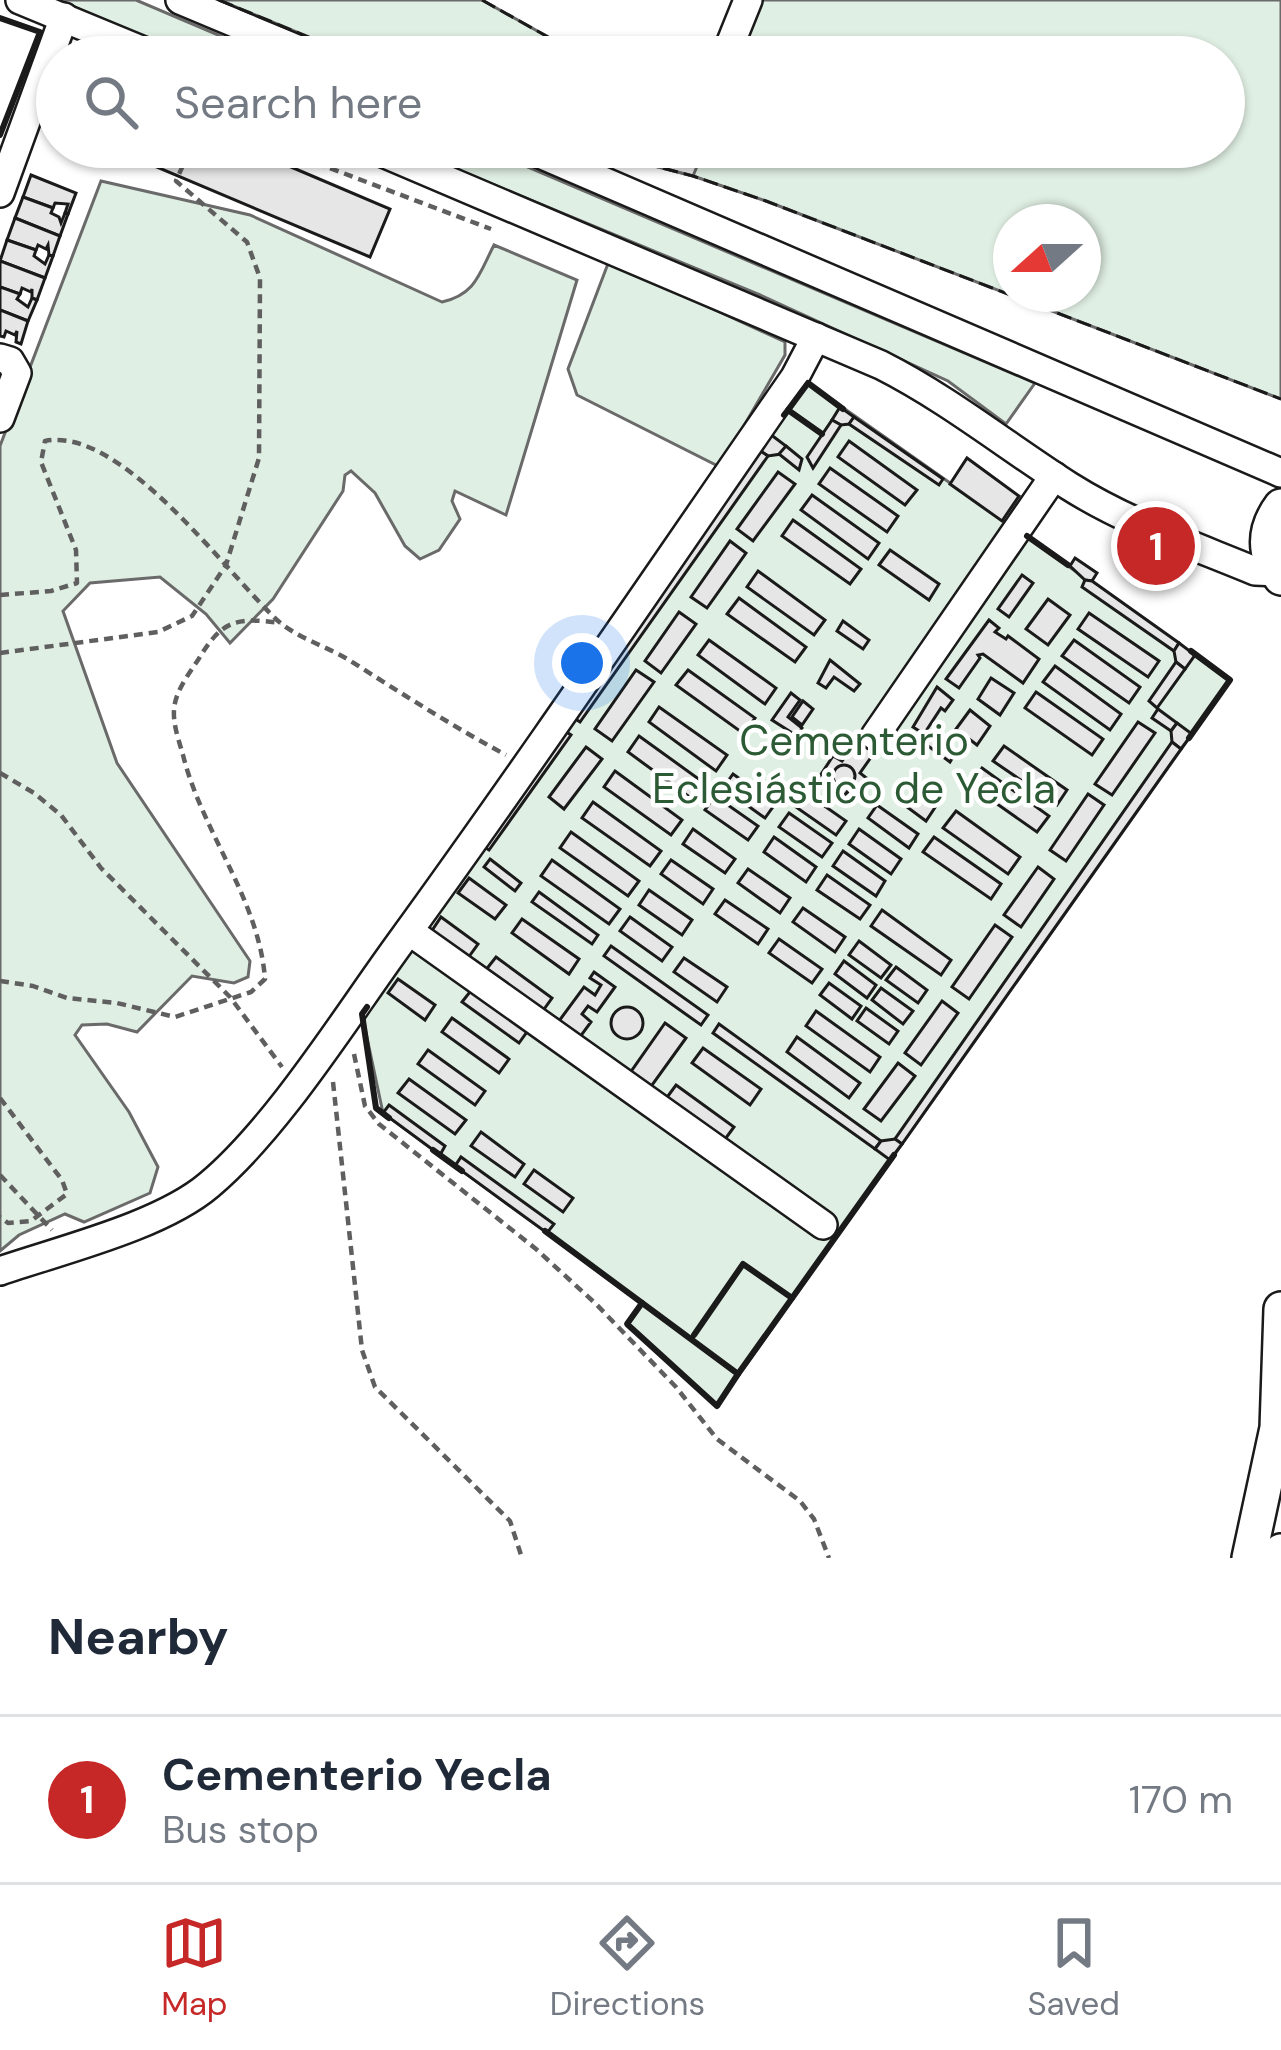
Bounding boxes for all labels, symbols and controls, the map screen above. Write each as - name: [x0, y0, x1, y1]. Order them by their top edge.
- search box: [36, 36, 1245, 168]
- icon: search: [78, 69, 144, 135]
- text: Search here: [174, 73, 422, 132]
- north arrow: [993, 204, 1101, 312]
- pin: 1: [1117, 501, 1195, 591]
- your location: [552, 633, 612, 693]
- park label: Cementerio Eclesiástico de Yecla: [652, 713, 1056, 816]
- text: Nearby: [48, 1603, 229, 1670]
- text: Cementerio Yecla: [162, 1745, 552, 1804]
- text: 1: [80, 1774, 94, 1825]
- text: 170 m: [1129, 1774, 1233, 1825]
- text: Bus stop: [162, 1804, 319, 1855]
- tab: Map: [161, 1910, 228, 2025]
- tab: Directions: [550, 1910, 705, 2025]
- tab: Saved: [1027, 1910, 1120, 2025]

